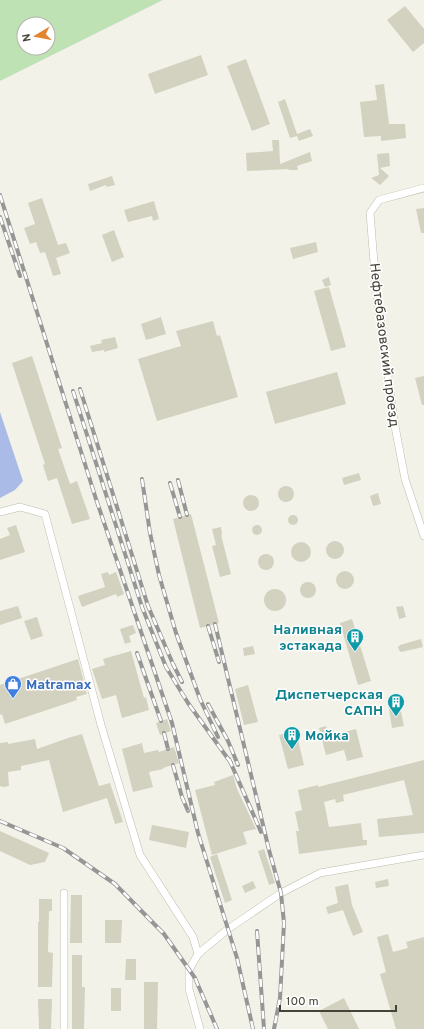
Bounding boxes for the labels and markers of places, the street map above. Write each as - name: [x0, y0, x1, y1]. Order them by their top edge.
- place label: Наливная эстакада: [273, 622, 342, 655]
- building icon: Наливная эстакада: [345, 627, 365, 652]
- shop icon: Matramax: [3, 674, 23, 699]
- place label: Matramax: [26, 677, 92, 694]
- place label: Диспетчерская САПН: [275, 687, 383, 720]
- building icon: Диспетчерская САПН: [386, 692, 406, 717]
- building icon: Мойка: [282, 725, 302, 750]
- place label: Мойка: [305, 728, 349, 745]

